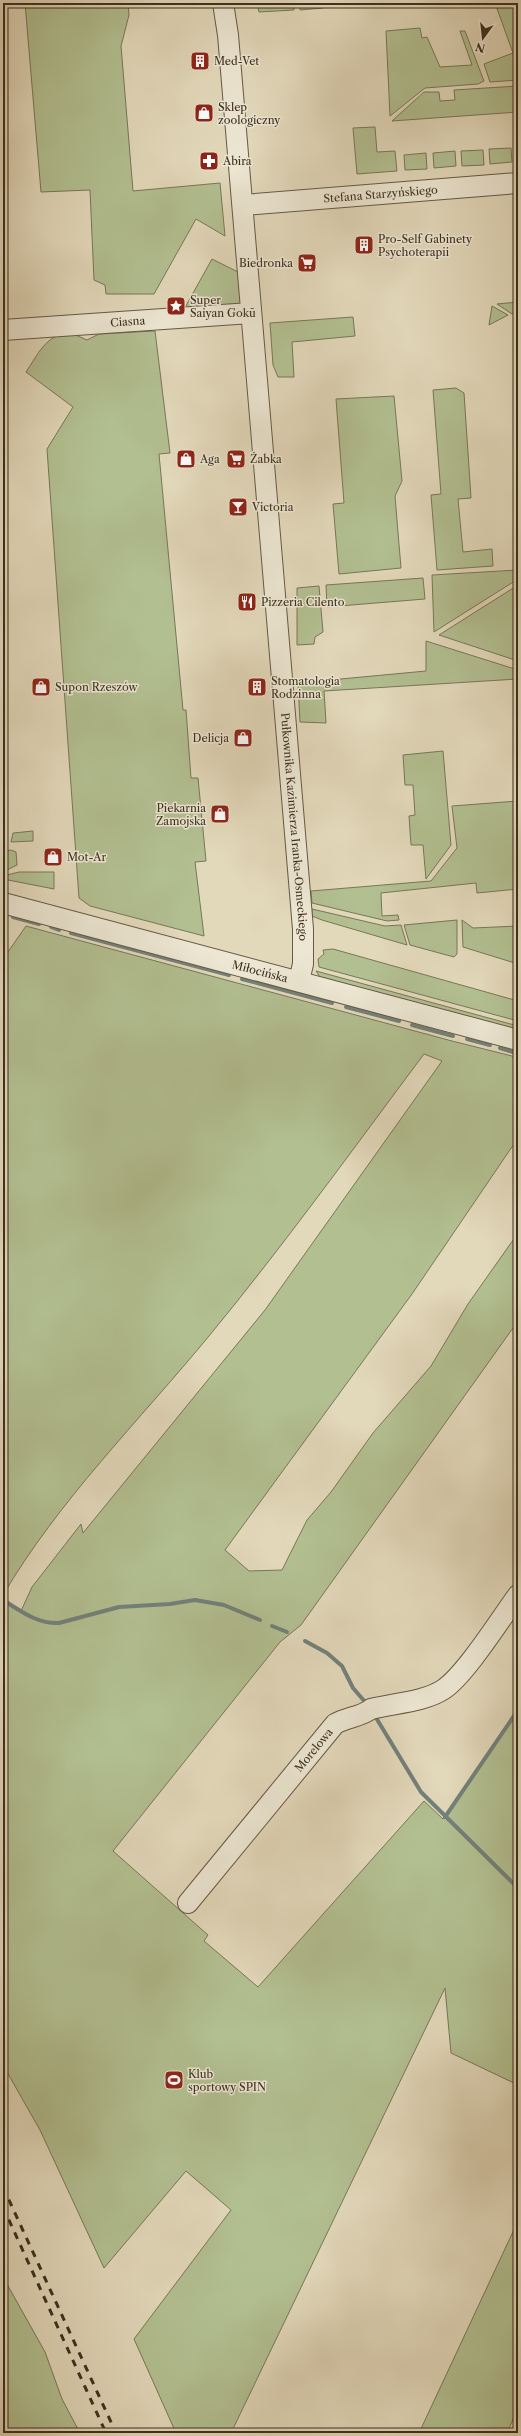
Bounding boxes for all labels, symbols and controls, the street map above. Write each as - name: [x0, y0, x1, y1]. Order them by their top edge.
- north arrow: [463, 18, 503, 58]
- text: N: [474, 40, 487, 56]
- building icon: Med-Vet: [189, 50, 211, 72]
- place label: Med-Vet: [214, 54, 259, 68]
- place label: Sklep zoologiczny: [218, 100, 281, 127]
- shop icon: Sklep zoologiczny: [193, 102, 215, 124]
- pharmacy icon: Abira: [198, 150, 220, 172]
- place label: Abira: [222, 154, 252, 168]
- street label: Stefana Starzyńskiego: [323, 182, 438, 206]
- place label: Pro-Self Gabinety Psychoterapii: [378, 232, 473, 259]
- building icon: Pro-Self Gabinety Psychoterapii: [353, 234, 375, 256]
- supermarket icon: Biedronka: [296, 252, 318, 274]
- place label: Biedronka: [239, 256, 293, 270]
- place label: Super Saiyan Gokū: [190, 293, 256, 320]
- place icon: Super Saiyan Gokū: [165, 295, 187, 317]
- street label: Ciasna: [110, 313, 146, 330]
- shop icon: Aga: [175, 448, 197, 470]
- supermarket icon: Żabka: [225, 448, 247, 470]
- place label: Żabka: [250, 451, 282, 466]
- place label: Aga: [199, 452, 220, 466]
- bar icon: Victoria: [227, 496, 249, 518]
- place label: Victoria: [251, 500, 294, 514]
- restaurant icon: Pizzeria Cilento: [236, 591, 258, 613]
- place label: Pizzeria Cilento: [261, 595, 345, 609]
- place label: Stomatologia Rodzinna: [271, 674, 340, 701]
- shop icon: Supon Rzeszów: [30, 676, 52, 698]
- building icon: Stomatologia Rodzinna: [246, 676, 268, 698]
- place label: Supon Rzeszów: [55, 680, 138, 694]
- street label: Pułkownika Kazimierza Iranka-Osmeckiego: [278, 712, 310, 941]
- shop icon: Delicja: [232, 727, 254, 749]
- place label: Delicja: [193, 731, 229, 745]
- place label: Piekarnia Zamojska: [156, 801, 206, 828]
- shop icon: Piekarnia Zamojska: [209, 803, 231, 825]
- shop icon: Mot-Ar: [42, 846, 64, 868]
- place label: Mot-Ar: [67, 850, 106, 864]
- street label: Miłocińska: [231, 957, 290, 986]
- street label: Morelowa: [292, 1725, 336, 1775]
- place label: Klub sportowy SPIN: [188, 2067, 266, 2094]
- sports icon: Klub sportowy SPIN: [163, 2069, 185, 2091]

